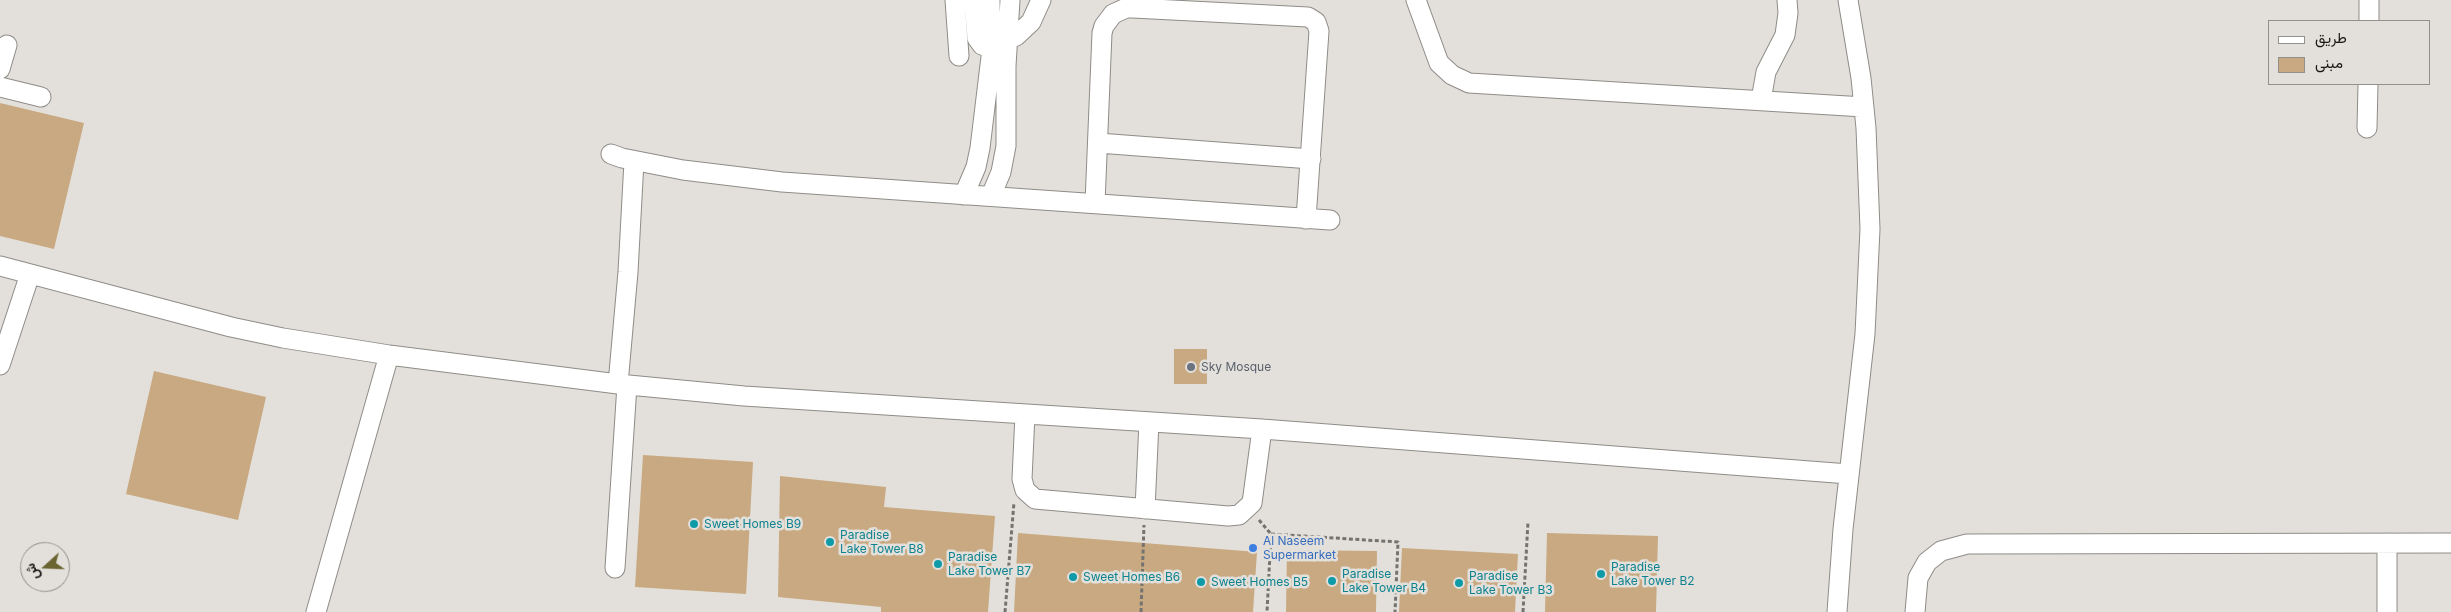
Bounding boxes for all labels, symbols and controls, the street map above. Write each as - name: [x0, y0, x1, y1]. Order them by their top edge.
- legend: [2268, 20, 2431, 85]
- text: طريق: [2315, 28, 2347, 47]
- text: مبنى: [2315, 53, 2343, 72]
- place label: Sky Mosque: [1201, 360, 1271, 374]
- marker: Sky Mosque: [1185, 361, 1197, 373]
- place label: Sweet Homes B9: [704, 517, 801, 531]
- marker: Sweet Homes B9: [688, 518, 700, 530]
- place label: Paradise Lake Tower B8: [840, 528, 924, 556]
- place label: Al Naseem Supermarket: [1263, 534, 1336, 562]
- marker: Paradise Lake Tower B8: [824, 536, 836, 548]
- north arrow: [20, 542, 70, 592]
- marker: Al Naseem Supermarket: [1247, 542, 1259, 554]
- place label: Paradise Lake Tower B7: [948, 550, 1031, 578]
- marker: Paradise Lake Tower B7: [932, 558, 944, 570]
- place label: Paradise Lake Tower B2: [1611, 560, 1695, 588]
- text: ش: [21, 561, 42, 583]
- place label: Paradise Lake Tower B4: [1342, 567, 1426, 595]
- marker: Paradise Lake Tower B2: [1595, 568, 1607, 580]
- place label: Paradise Lake Tower B3: [1469, 569, 1553, 597]
- place label: Sweet Homes B6: [1083, 570, 1180, 584]
- marker: Sweet Homes B6: [1067, 571, 1079, 583]
- place label: Sweet Homes B5: [1211, 575, 1308, 589]
- marker: Paradise Lake Tower B4: [1326, 575, 1338, 587]
- marker: Sweet Homes B5: [1195, 576, 1207, 588]
- marker: Paradise Lake Tower B3: [1453, 577, 1465, 589]

